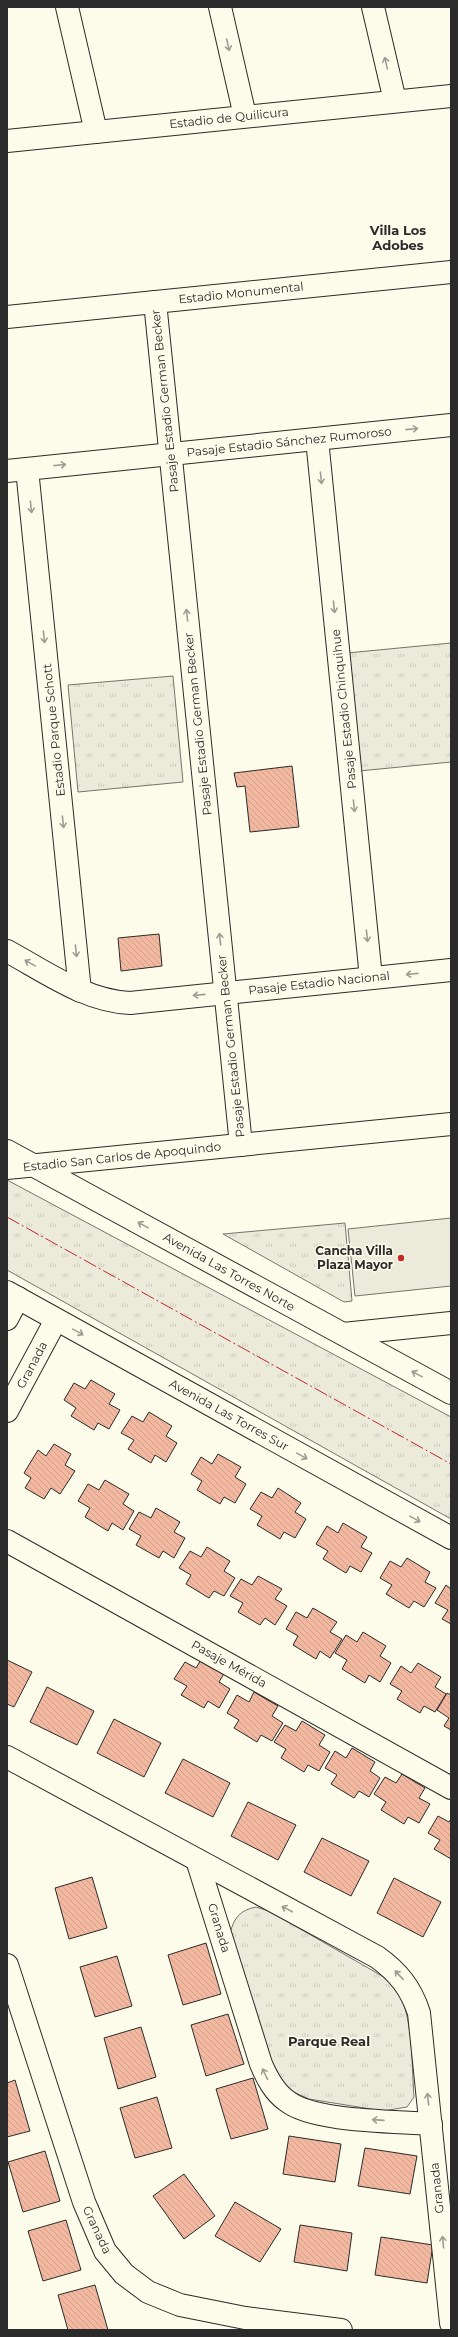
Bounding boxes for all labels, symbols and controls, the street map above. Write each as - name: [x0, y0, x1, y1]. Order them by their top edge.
- one-way arrow: [225, 38, 233, 51]
- one-way arrow: [381, 57, 389, 70]
- street label: Estadio de Quilicura: [168, 104, 289, 131]
- district label: Villa Los Adobes: [369, 222, 426, 253]
- street label: Estadio Monumental: [178, 278, 304, 307]
- street label: Pasaje Estadio German Becker: [147, 309, 182, 493]
- street label: Pasaje Estadio Sánchez Rumoroso: [186, 423, 392, 460]
- one-way arrow: [405, 426, 418, 433]
- one-way arrow: [53, 462, 66, 469]
- one-way arrow: [317, 471, 324, 484]
- one-way arrow: [28, 500, 35, 513]
- one-way arrow: [330, 600, 337, 613]
- one-way arrow: [183, 609, 190, 622]
- street label: Pasaje Estadio Chinquihue: [328, 628, 359, 790]
- one-way arrow: [41, 630, 48, 643]
- street label: Pasaje Estadio German Becker: [180, 632, 215, 816]
- street label: Estadio Parque Schott: [39, 663, 68, 797]
- one-way arrow: [350, 799, 357, 812]
- one-way arrow: [59, 815, 67, 828]
- one-way arrow: [363, 929, 370, 942]
- one-way arrow: [216, 933, 224, 946]
- one-way arrow: [72, 944, 80, 957]
- street label: Pasaje Estadio German Becker: [213, 954, 248, 1138]
- one-way arrow: [24, 959, 36, 967]
- street label: Pasaje Estadio Nacional: [247, 968, 391, 997]
- one-way arrow: [406, 970, 419, 978]
- one-way arrow: [193, 992, 206, 999]
- street label: Estadio San Carlos de Apoquindo: [22, 1139, 222, 1174]
- one-way arrow: [137, 1221, 149, 1228]
- street label: Avenida Las Torres Norte: [161, 1229, 298, 1314]
- place label: Cancha Villa Plaza Mayor: [315, 1243, 393, 1272]
- marker: Cancha Villa Plaza Mayor: [396, 1253, 406, 1263]
- one-way arrow: [72, 1328, 84, 1336]
- street label: Granada: [13, 1339, 50, 1391]
- one-way arrow: [411, 1370, 423, 1378]
- street label: Avenida Las Torres Sur: [167, 1375, 292, 1454]
- one-way arrow: [296, 1452, 308, 1460]
- one-way arrow: [409, 1515, 421, 1523]
- street label: Pasaje Mérida: [189, 1637, 270, 1690]
- street label: Granada: [205, 1901, 234, 1954]
- one-way arrow: [282, 1905, 294, 1912]
- one-way arrow: [394, 1970, 403, 1980]
- district label: Parque Real: [288, 2033, 370, 2049]
- one-way arrow: [261, 2068, 268, 2080]
- one-way arrow: [424, 2093, 432, 2106]
- one-way arrow: [372, 2116, 385, 2123]
- street label: Granada: [426, 2162, 447, 2214]
- street label: Granada: [80, 2203, 115, 2256]
- one-way arrow: [439, 2236, 446, 2249]

